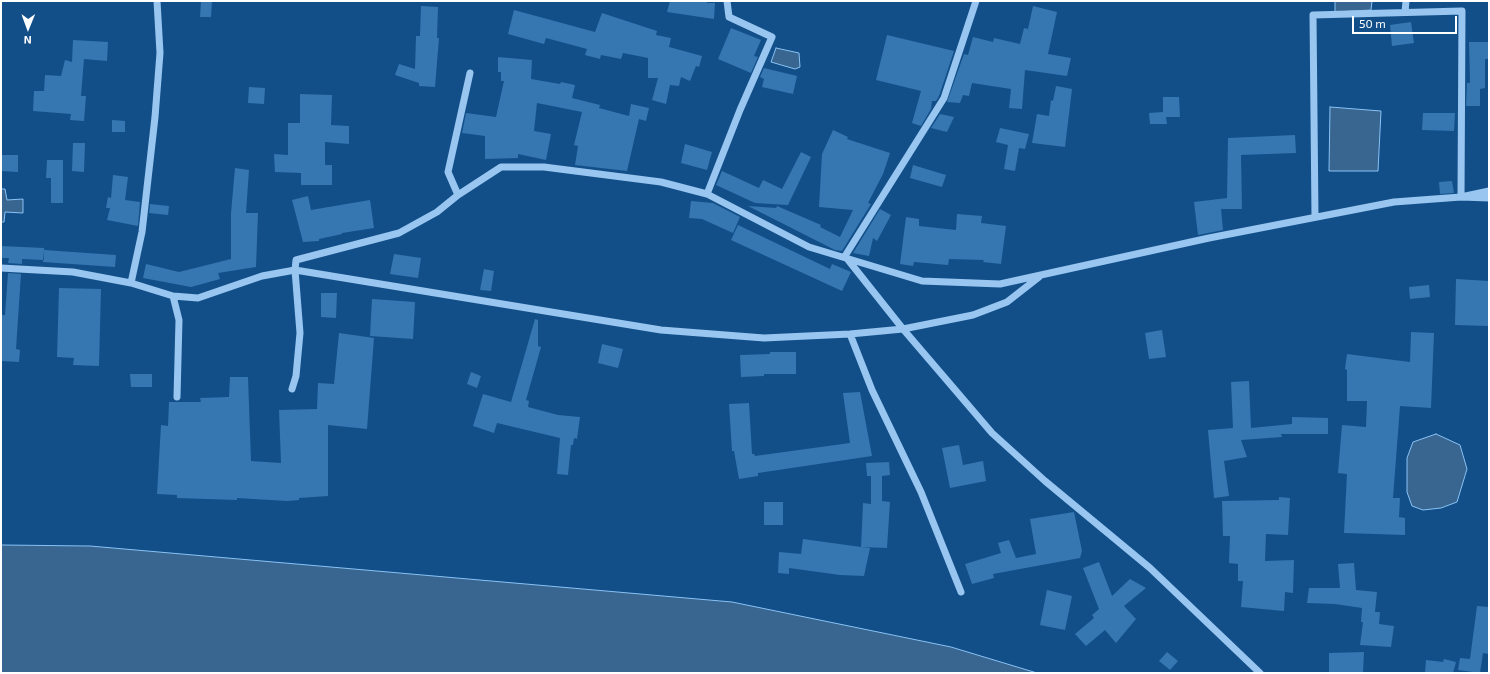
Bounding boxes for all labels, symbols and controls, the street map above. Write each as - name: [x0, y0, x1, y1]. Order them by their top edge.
- north arrow: [8, 8, 48, 48]
- scale bar: [1354, 8, 1459, 34]
- text: 50 m: [1359, 16, 1386, 30]
- text: N: [24, 34, 32, 47]

